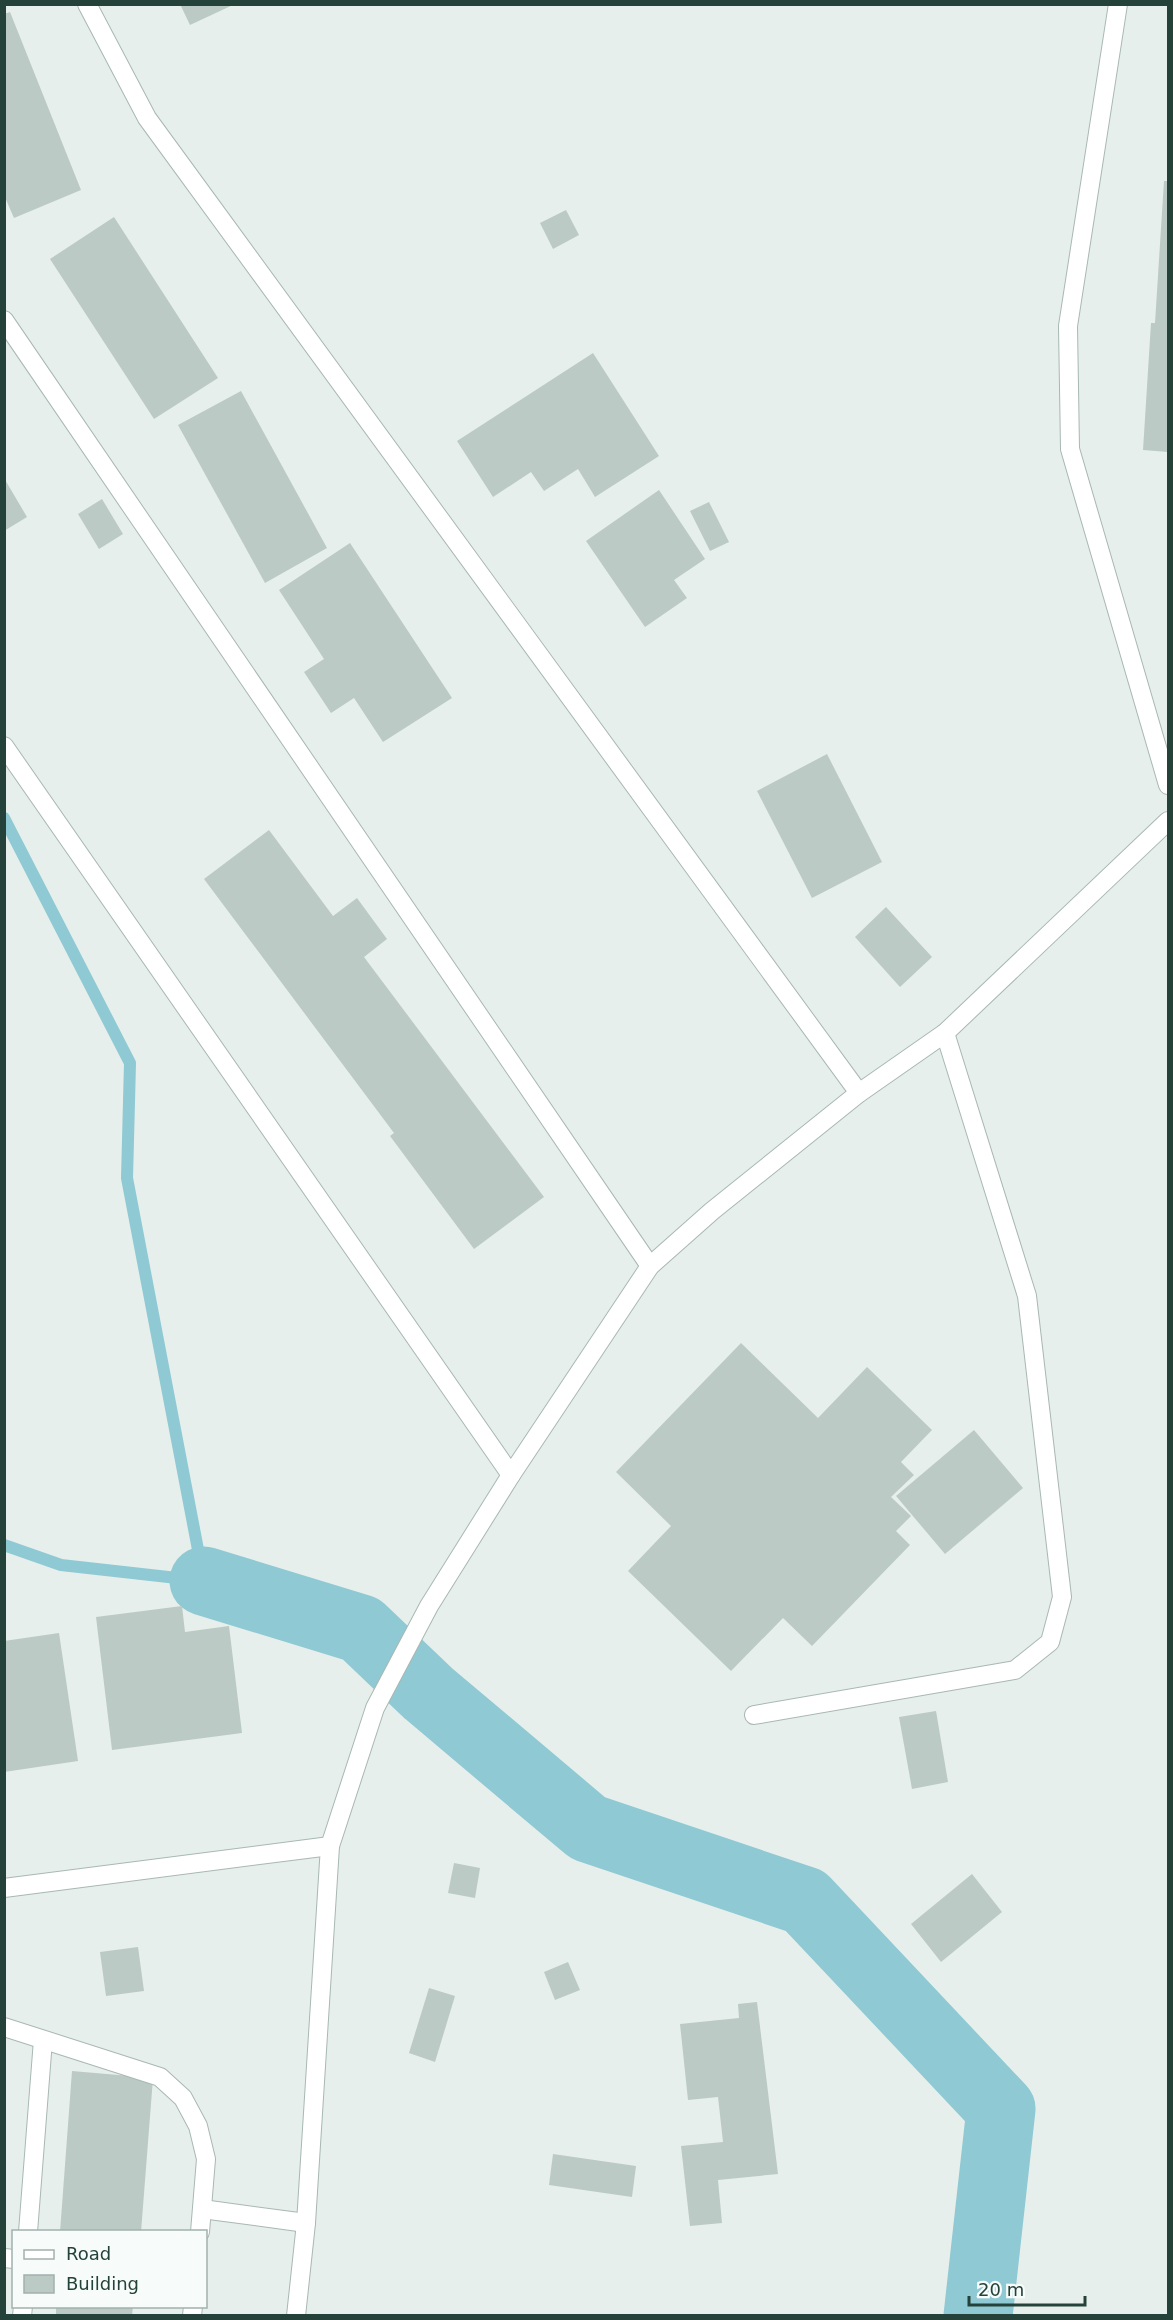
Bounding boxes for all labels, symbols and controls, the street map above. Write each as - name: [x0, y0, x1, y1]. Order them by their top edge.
- legend: [12, 2230, 207, 2308]
- text: Road: [66, 2243, 111, 2264]
- scale bar: [969, 2269, 1084, 2307]
- text: Building: [66, 2273, 139, 2294]
- text: 20 m: [978, 2279, 1024, 2300]

